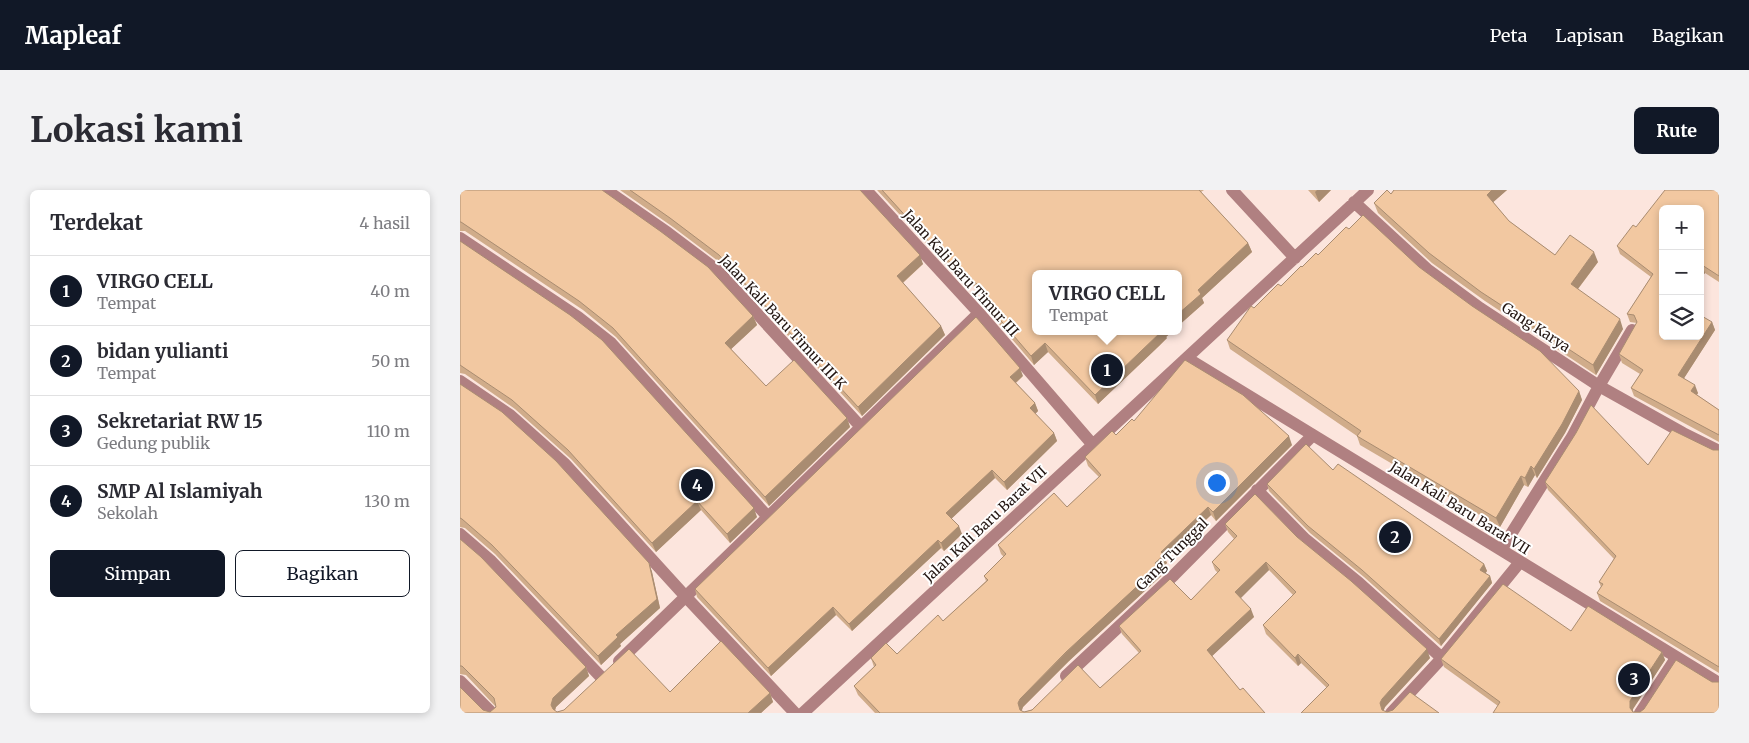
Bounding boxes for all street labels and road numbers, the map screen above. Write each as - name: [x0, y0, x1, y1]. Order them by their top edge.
- street label: Jalan Kali Baru Timur III: [899, 205, 1023, 340]
- street label: Jalan Kali Baru Timur III K: [715, 250, 851, 394]
- street label: Gang Karya: [1498, 298, 1574, 356]
- street label: Jalan Kali Baru Barat VII: [1386, 457, 1533, 559]
- street label: Jalan Kali Baru Barat VII: [919, 462, 1050, 586]
- street label: Gang Tunggal: [1132, 514, 1212, 594]

